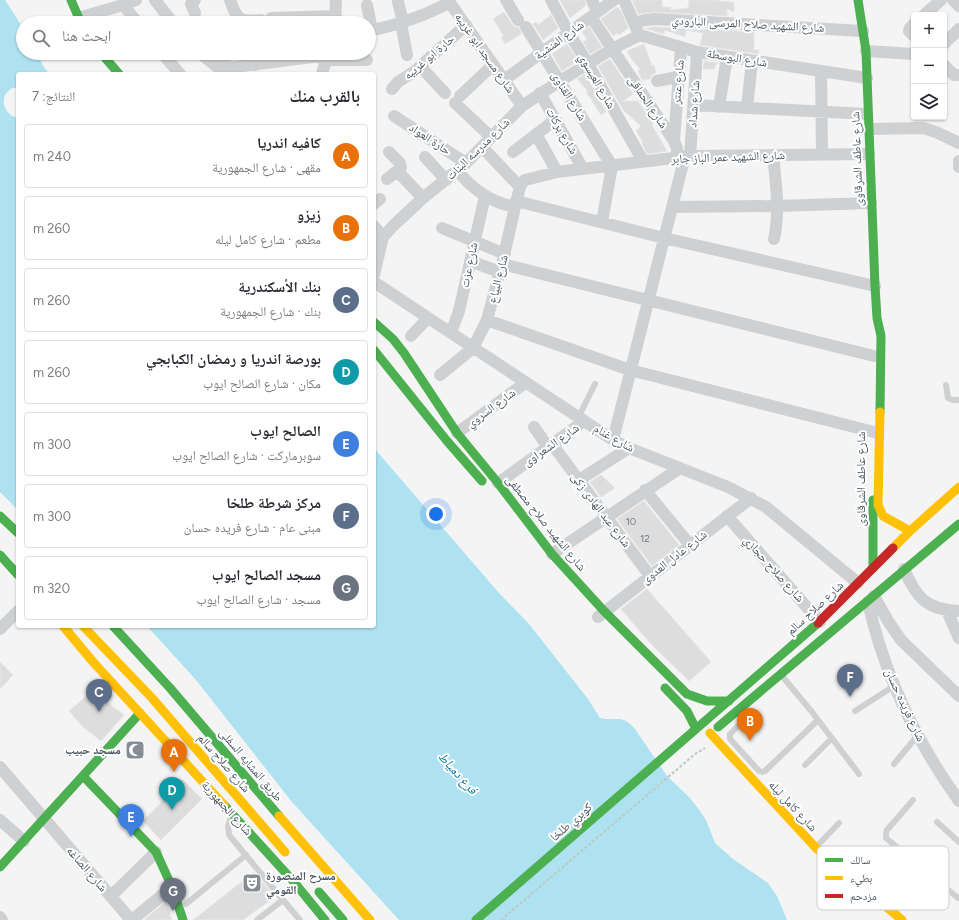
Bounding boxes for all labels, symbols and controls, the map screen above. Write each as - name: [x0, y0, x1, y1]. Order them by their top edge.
- street label: شارع مسجد ابو غريبه: [451, 10, 518, 96]
- map controls: [911, 12, 947, 120]
- button: +: [911, 12, 947, 48]
- street label: شارع الشهيد صلاح المرسى البارودي: [671, 13, 825, 38]
- search box: [16, 16, 376, 60]
- street label: شارع المنشية: [532, 17, 587, 63]
- icon: search: [30, 27, 52, 49]
- text: ابحث هنا: [62, 27, 111, 45]
- street label: حارة ابو غريبه: [401, 32, 458, 83]
- street label: شارع البوسطة: [706, 46, 768, 71]
- button: −: [911, 48, 947, 84]
- street label: شارع العيسوي: [573, 51, 618, 113]
- street label: شارع عنتر: [669, 59, 688, 106]
- street label: شارع القناوى: [548, 69, 590, 124]
- street label: شارع الحماقى: [624, 73, 671, 132]
- street label: شارع شداد: [685, 80, 704, 128]
- button: layers: [911, 84, 947, 120]
- text: بالقرب منك: [290, 86, 360, 106]
- text: النتائج: 7: [32, 89, 75, 104]
- street label: شارع بركات: [542, 105, 581, 157]
- street label: شارع عاطف الشرقاوى: [848, 111, 867, 207]
- street label: شارع مدرسه البنات: [443, 115, 513, 183]
- street label: حارة العواد: [406, 120, 454, 158]
- text: كافيه اندريا: [257, 134, 321, 152]
- street label: شارع الشهيد عمر الباز جابر: [670, 148, 785, 167]
- text: 240 m: [33, 149, 71, 164]
- text: A: [341, 149, 351, 164]
- text: مقهى · شارع الجمهورية: [212, 160, 321, 175]
- text: زيزو: [297, 206, 321, 224]
- text: 260 m: [33, 221, 70, 236]
- text: B: [342, 221, 350, 236]
- text: مطعم · شارع كامل ليله: [215, 232, 321, 247]
- street label: شارع عزت: [457, 241, 482, 289]
- street label: شارع البياع: [485, 253, 512, 305]
- text: بنك الأسكندرية: [238, 278, 321, 296]
- text: 260 m: [33, 293, 70, 308]
- text: C: [341, 293, 351, 308]
- text: بنك · شارع الجمهورية: [220, 304, 321, 319]
- text: بورصة اندريا و رمضان الكبابجي: [146, 350, 321, 368]
- text: 260 m: [33, 365, 70, 380]
- text: D: [341, 365, 351, 380]
- text: مكان · شارع الصالح ايوب: [203, 376, 321, 391]
- street label: شارع السروي: [464, 386, 520, 433]
- street label: شارع الشعراوى: [520, 421, 582, 470]
- street label: شارع غنام: [591, 421, 637, 456]
- text: الصالح ايوب: [250, 422, 321, 440]
- street label: شارع عاطف الشرقاوى: [854, 431, 869, 526]
- text: 300 m: [33, 437, 71, 452]
- text: E: [342, 437, 350, 452]
- text: سوبرماركت · شارع الصالح ايوب: [172, 448, 321, 463]
- street label: شارع عبد الهادى زكى: [567, 470, 634, 551]
- street label: شارع الشهيد صلاح مصطفى: [502, 472, 589, 574]
- text: مركز شرطة طلخا: [226, 494, 321, 512]
- your location: [426, 504, 446, 524]
- text: 300 m: [33, 509, 71, 524]
- text: F: [342, 509, 350, 524]
- house number: 10: [626, 515, 636, 528]
- text: مبنى عام · شارع فريده حسان: [184, 520, 321, 535]
- street label: شارع عادل العدوى: [639, 527, 710, 588]
- house number: 12: [640, 532, 650, 545]
- street label: شارع صلاح حجازي: [738, 533, 807, 607]
- text: مسجد الصالح ايوب: [212, 566, 321, 584]
- street label: شارع صلاح سالم: [784, 578, 847, 639]
- text: 320 m: [33, 581, 70, 596]
- text: G: [341, 581, 351, 596]
- text: مسجد · شارع الصالح ايوب: [196, 592, 321, 607]
- pin: F: [837, 664, 863, 697]
- street label: شارع فريده حسان: [881, 666, 928, 744]
- pin: C: [86, 679, 112, 712]
- pin: B: [737, 708, 763, 741]
- street label: طريق المشايه السفلى: [216, 726, 286, 804]
- street label: شارع صلاح سالم: [194, 731, 253, 796]
- mosque icon: مسجد حبيب: [124, 739, 146, 761]
- pin: A: [161, 739, 187, 772]
- place label: مسجد حبيب: [65, 743, 121, 757]
- water label: فرع دمياط: [435, 749, 481, 798]
- pin: D: [159, 777, 185, 810]
- street label: شارع الجمهورية: [198, 778, 255, 839]
- street label: شارع كامل ليله: [765, 778, 820, 835]
- street label: كوبري طلخا: [547, 800, 597, 846]
- pin: E: [118, 804, 144, 837]
- street label: شارع الصاغه: [63, 844, 110, 895]
- legend: [817, 846, 949, 910]
- text: سالك: [850, 854, 870, 867]
- place label: مسرح المنصورة القومي: [266, 869, 336, 900]
- theatre icon: مسرح المنصورة القومي: [241, 872, 263, 894]
- text: بطيء: [850, 872, 872, 887]
- pin: G: [160, 878, 186, 911]
- text: مزدحم: [850, 890, 877, 904]

